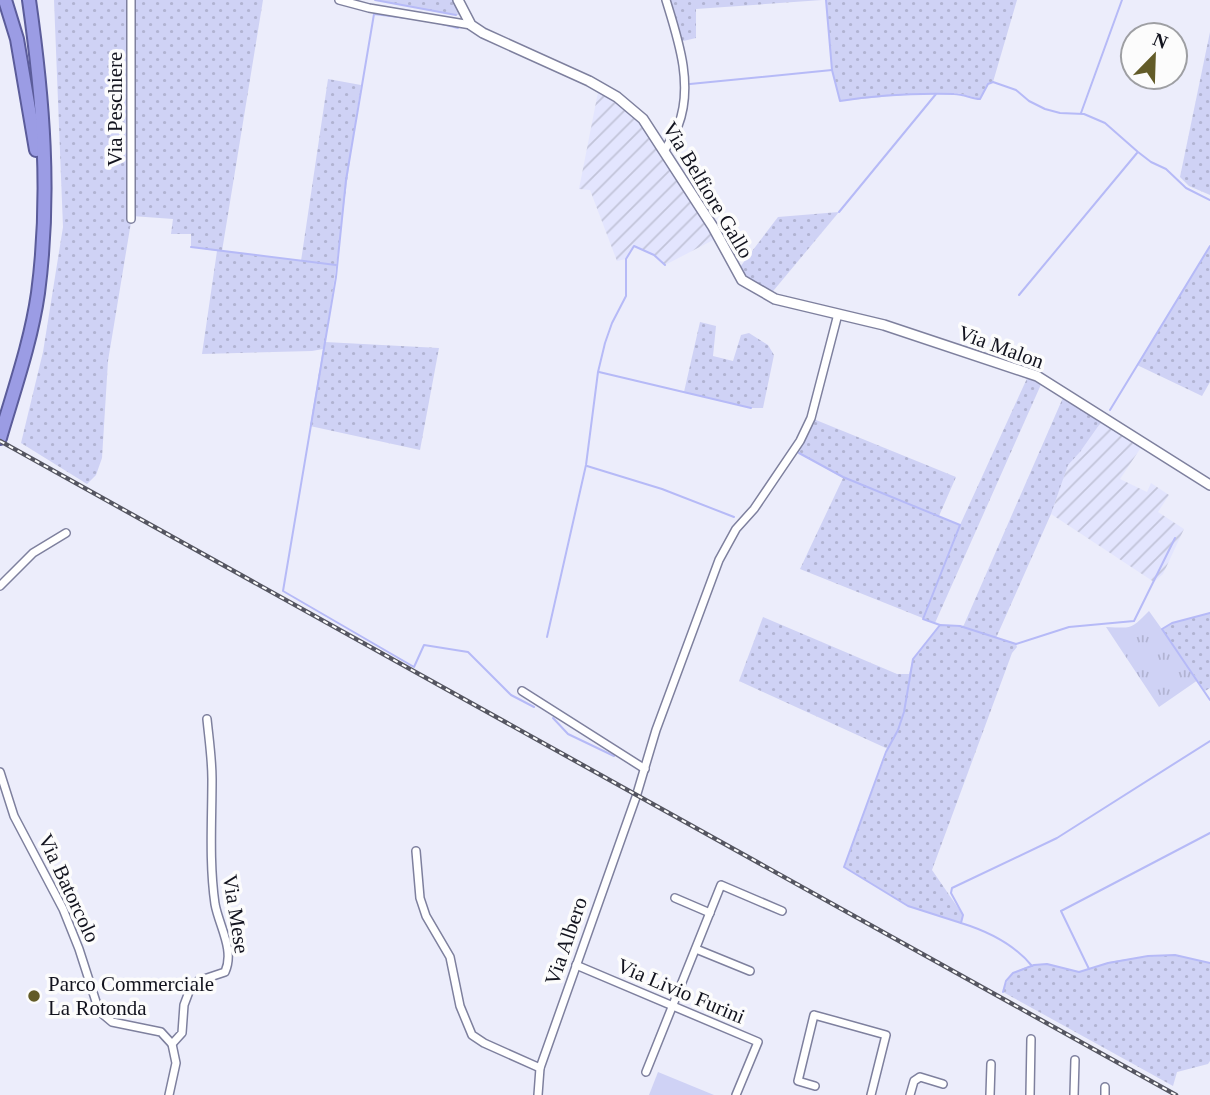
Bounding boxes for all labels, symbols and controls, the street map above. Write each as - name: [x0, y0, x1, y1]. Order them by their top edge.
- north arrow: [1119, 21, 1189, 91]
- text: N: [1150, 28, 1171, 53]
- street label: Via Peschiere: [103, 52, 127, 166]
- street label: Via Belfiore Gallo: [658, 117, 758, 263]
- street label: Via Malon: [955, 320, 1047, 374]
- street label: Via Batorcolo: [33, 830, 105, 946]
- street label: Via Mese: [218, 873, 254, 955]
- street label: Via Albero: [540, 894, 592, 988]
- street label: Via Livio Furini: [614, 953, 749, 1029]
- place label: Parco Commerciale La Rotonda: [48, 972, 214, 1020]
- marker: Parco Commerciale La Rotonda: [26, 988, 42, 1004]

